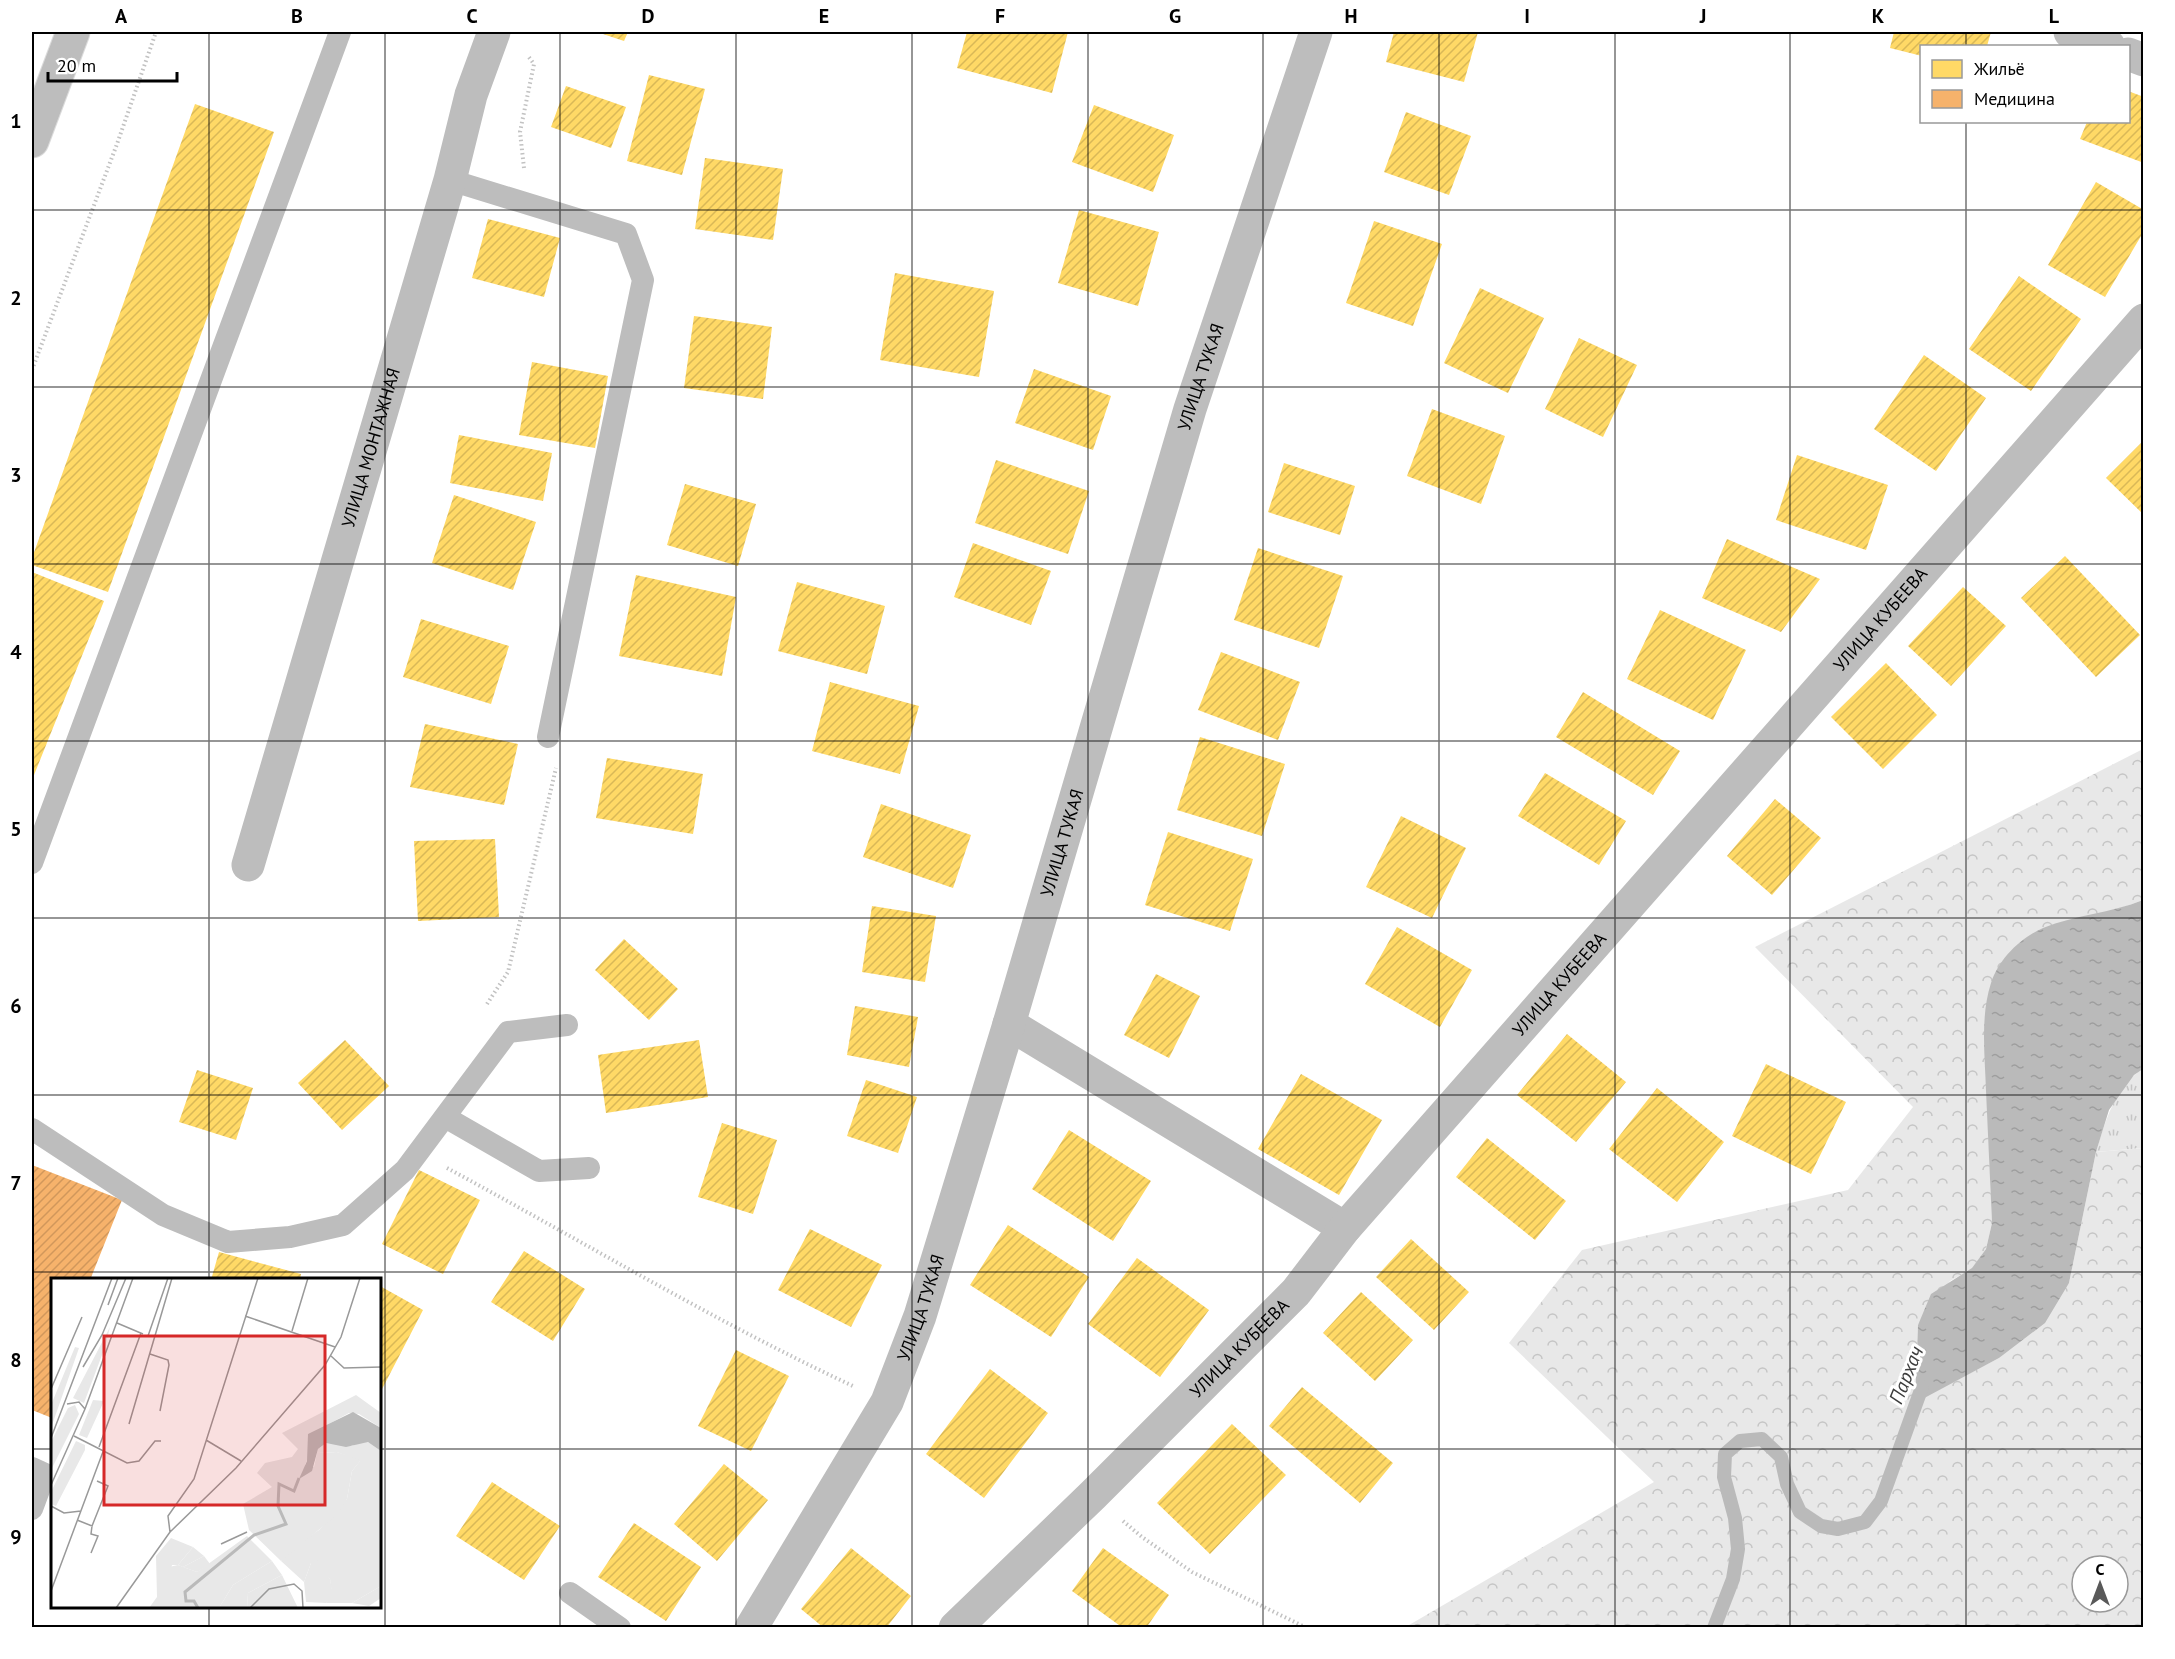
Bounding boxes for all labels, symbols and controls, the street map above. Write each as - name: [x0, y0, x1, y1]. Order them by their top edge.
- text: A: [115, 3, 128, 29]
- text: B: [291, 3, 303, 29]
- text: C: [466, 3, 478, 29]
- text: D: [642, 3, 655, 29]
- text: E: [819, 3, 829, 29]
- text: F: [995, 3, 1005, 29]
- text: G: [1169, 3, 1181, 29]
- text: H: [1344, 3, 1358, 29]
- text: I: [1524, 3, 1530, 29]
- text: J: [1699, 3, 1706, 29]
- text: K: [1872, 3, 1885, 29]
- text: L: [2049, 3, 2060, 29]
- scale bar: [48, 45, 177, 83]
- legend: [1920, 45, 2130, 123]
- text: 20 m: [57, 54, 96, 77]
- text: Жильё: [1973, 57, 2025, 80]
- text: Медицина: [1974, 87, 2055, 110]
- text: 1: [10, 108, 22, 134]
- text: 2: [10, 285, 22, 311]
- street label: УЛИЦА ТУКАЯ: [1172, 320, 1229, 433]
- street label: УЛИЦА МОНТАЖНАЯ: [336, 365, 405, 530]
- text: 3: [10, 462, 22, 488]
- street label: УЛИЦА КУБЕЕВА: [1828, 562, 1932, 676]
- text: 4: [10, 639, 22, 665]
- street label: УЛИЦА ТУКАЯ: [1035, 786, 1089, 899]
- text: 5: [10, 816, 22, 842]
- street label: УЛИЦА КУБЕЕВА: [1507, 927, 1611, 1041]
- text: 6: [10, 993, 22, 1019]
- text: 7: [10, 1170, 22, 1196]
- street label: УЛИЦА ТУКАЯ: [892, 1252, 949, 1364]
- inset map: [51, 1278, 381, 1608]
- street label: УЛИЦА КУБЕЕВА: [1185, 1293, 1294, 1403]
- water label: Пархач: [1883, 1342, 1930, 1408]
- text: 8: [10, 1347, 22, 1373]
- text: 9: [10, 1524, 22, 1550]
- north arrow: [2070, 1554, 2130, 1614]
- text: С: [2096, 1559, 2105, 1579]

